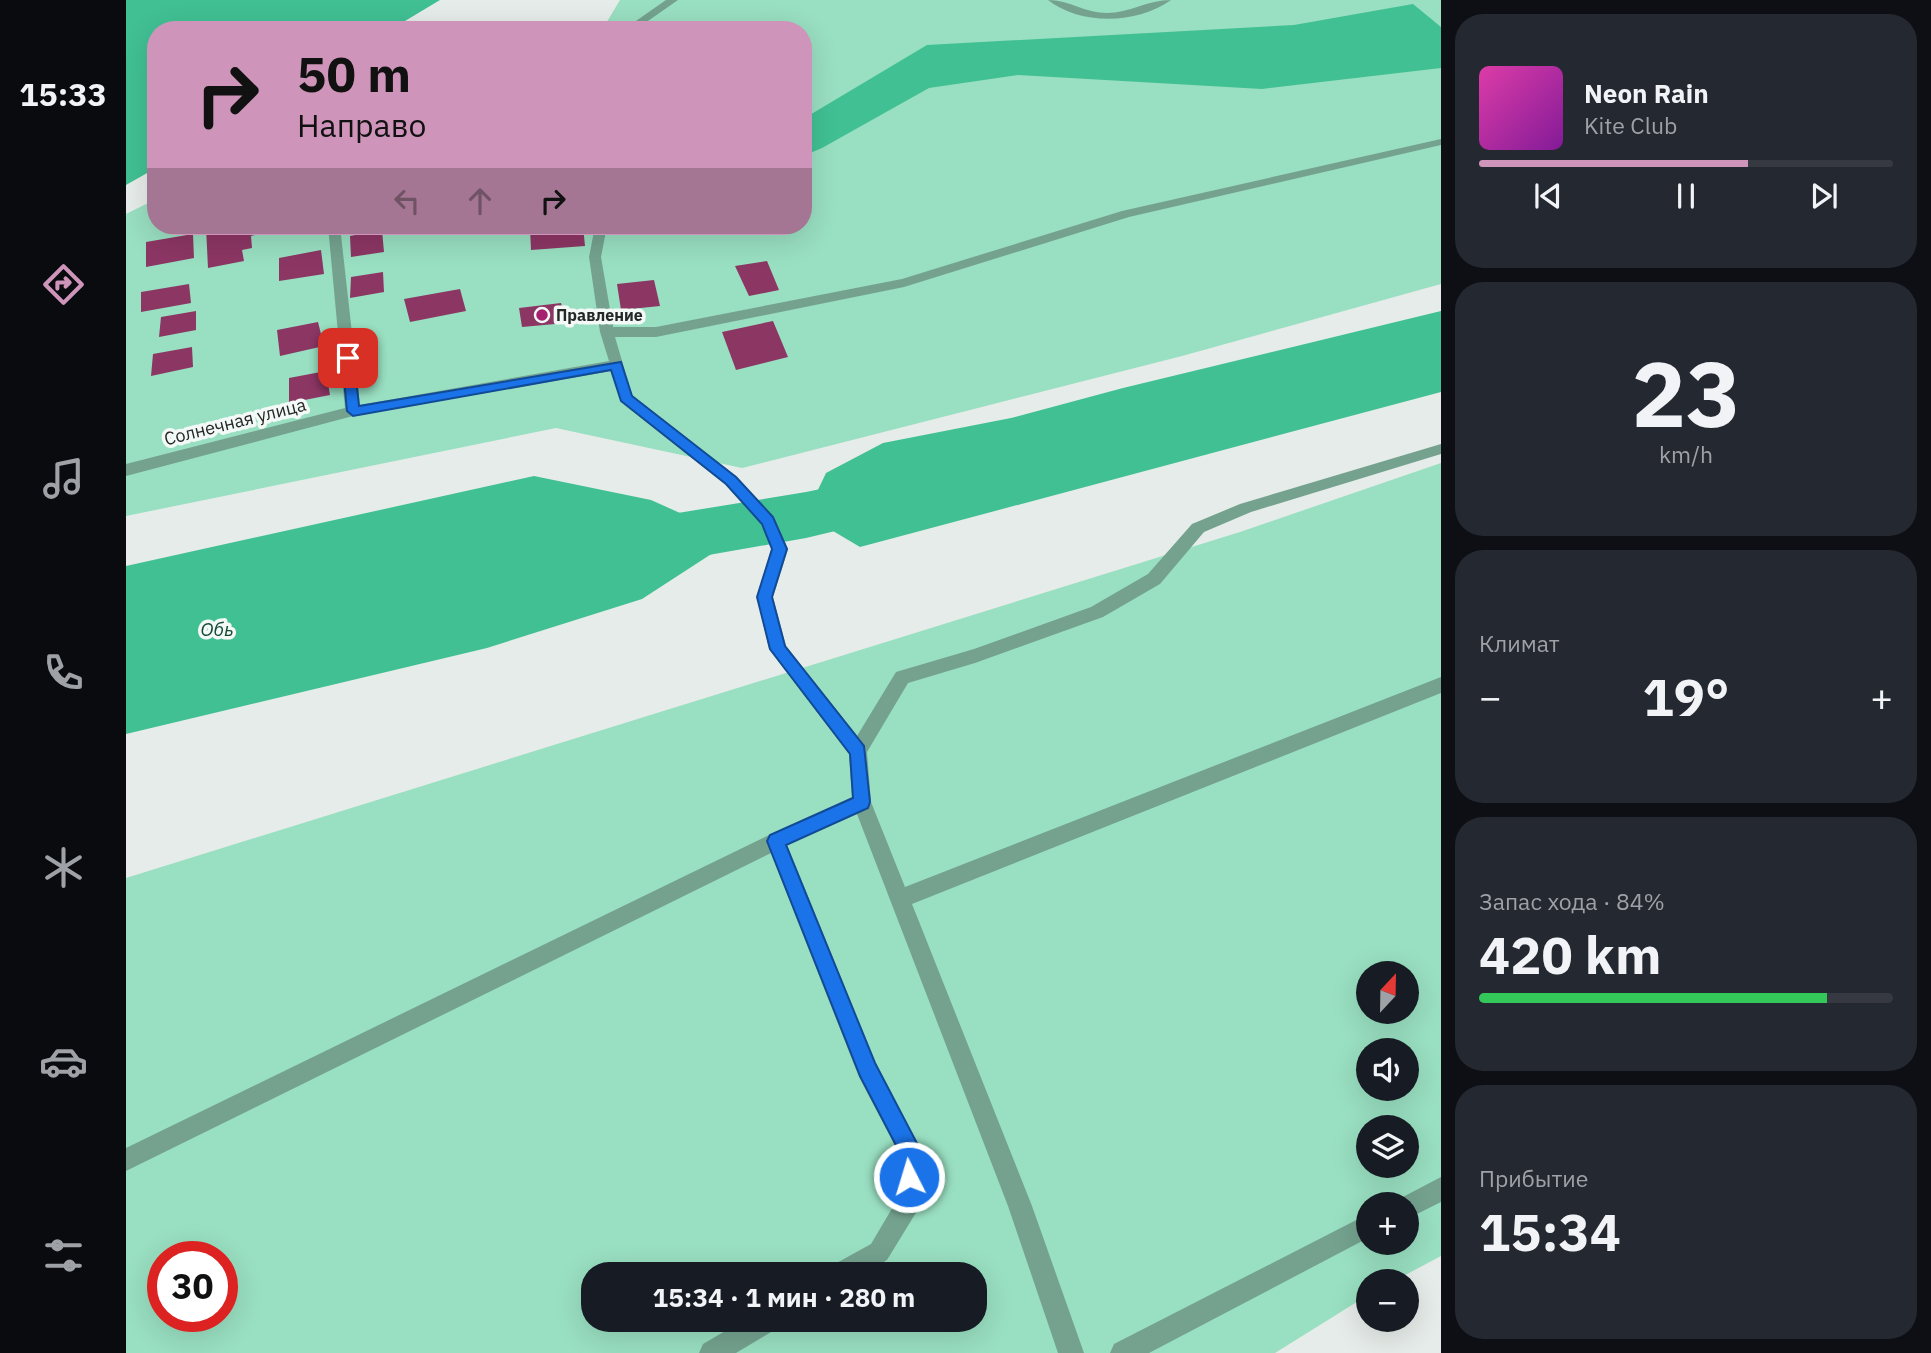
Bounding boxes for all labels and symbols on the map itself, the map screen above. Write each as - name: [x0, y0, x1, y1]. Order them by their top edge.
- place label: Правление: [556, 305, 643, 325]
- marker: Правление: [534, 307, 550, 323]
- pin: [318, 328, 378, 388]
- street label: Солнечная улица: [162, 393, 309, 450]
- water label: Обь: [201, 617, 233, 641]
- north arrow: [1356, 961, 1419, 1024]
- position arrow: [872, 1140, 946, 1214]
- speed limit sign: 30: [147, 1241, 238, 1332]

